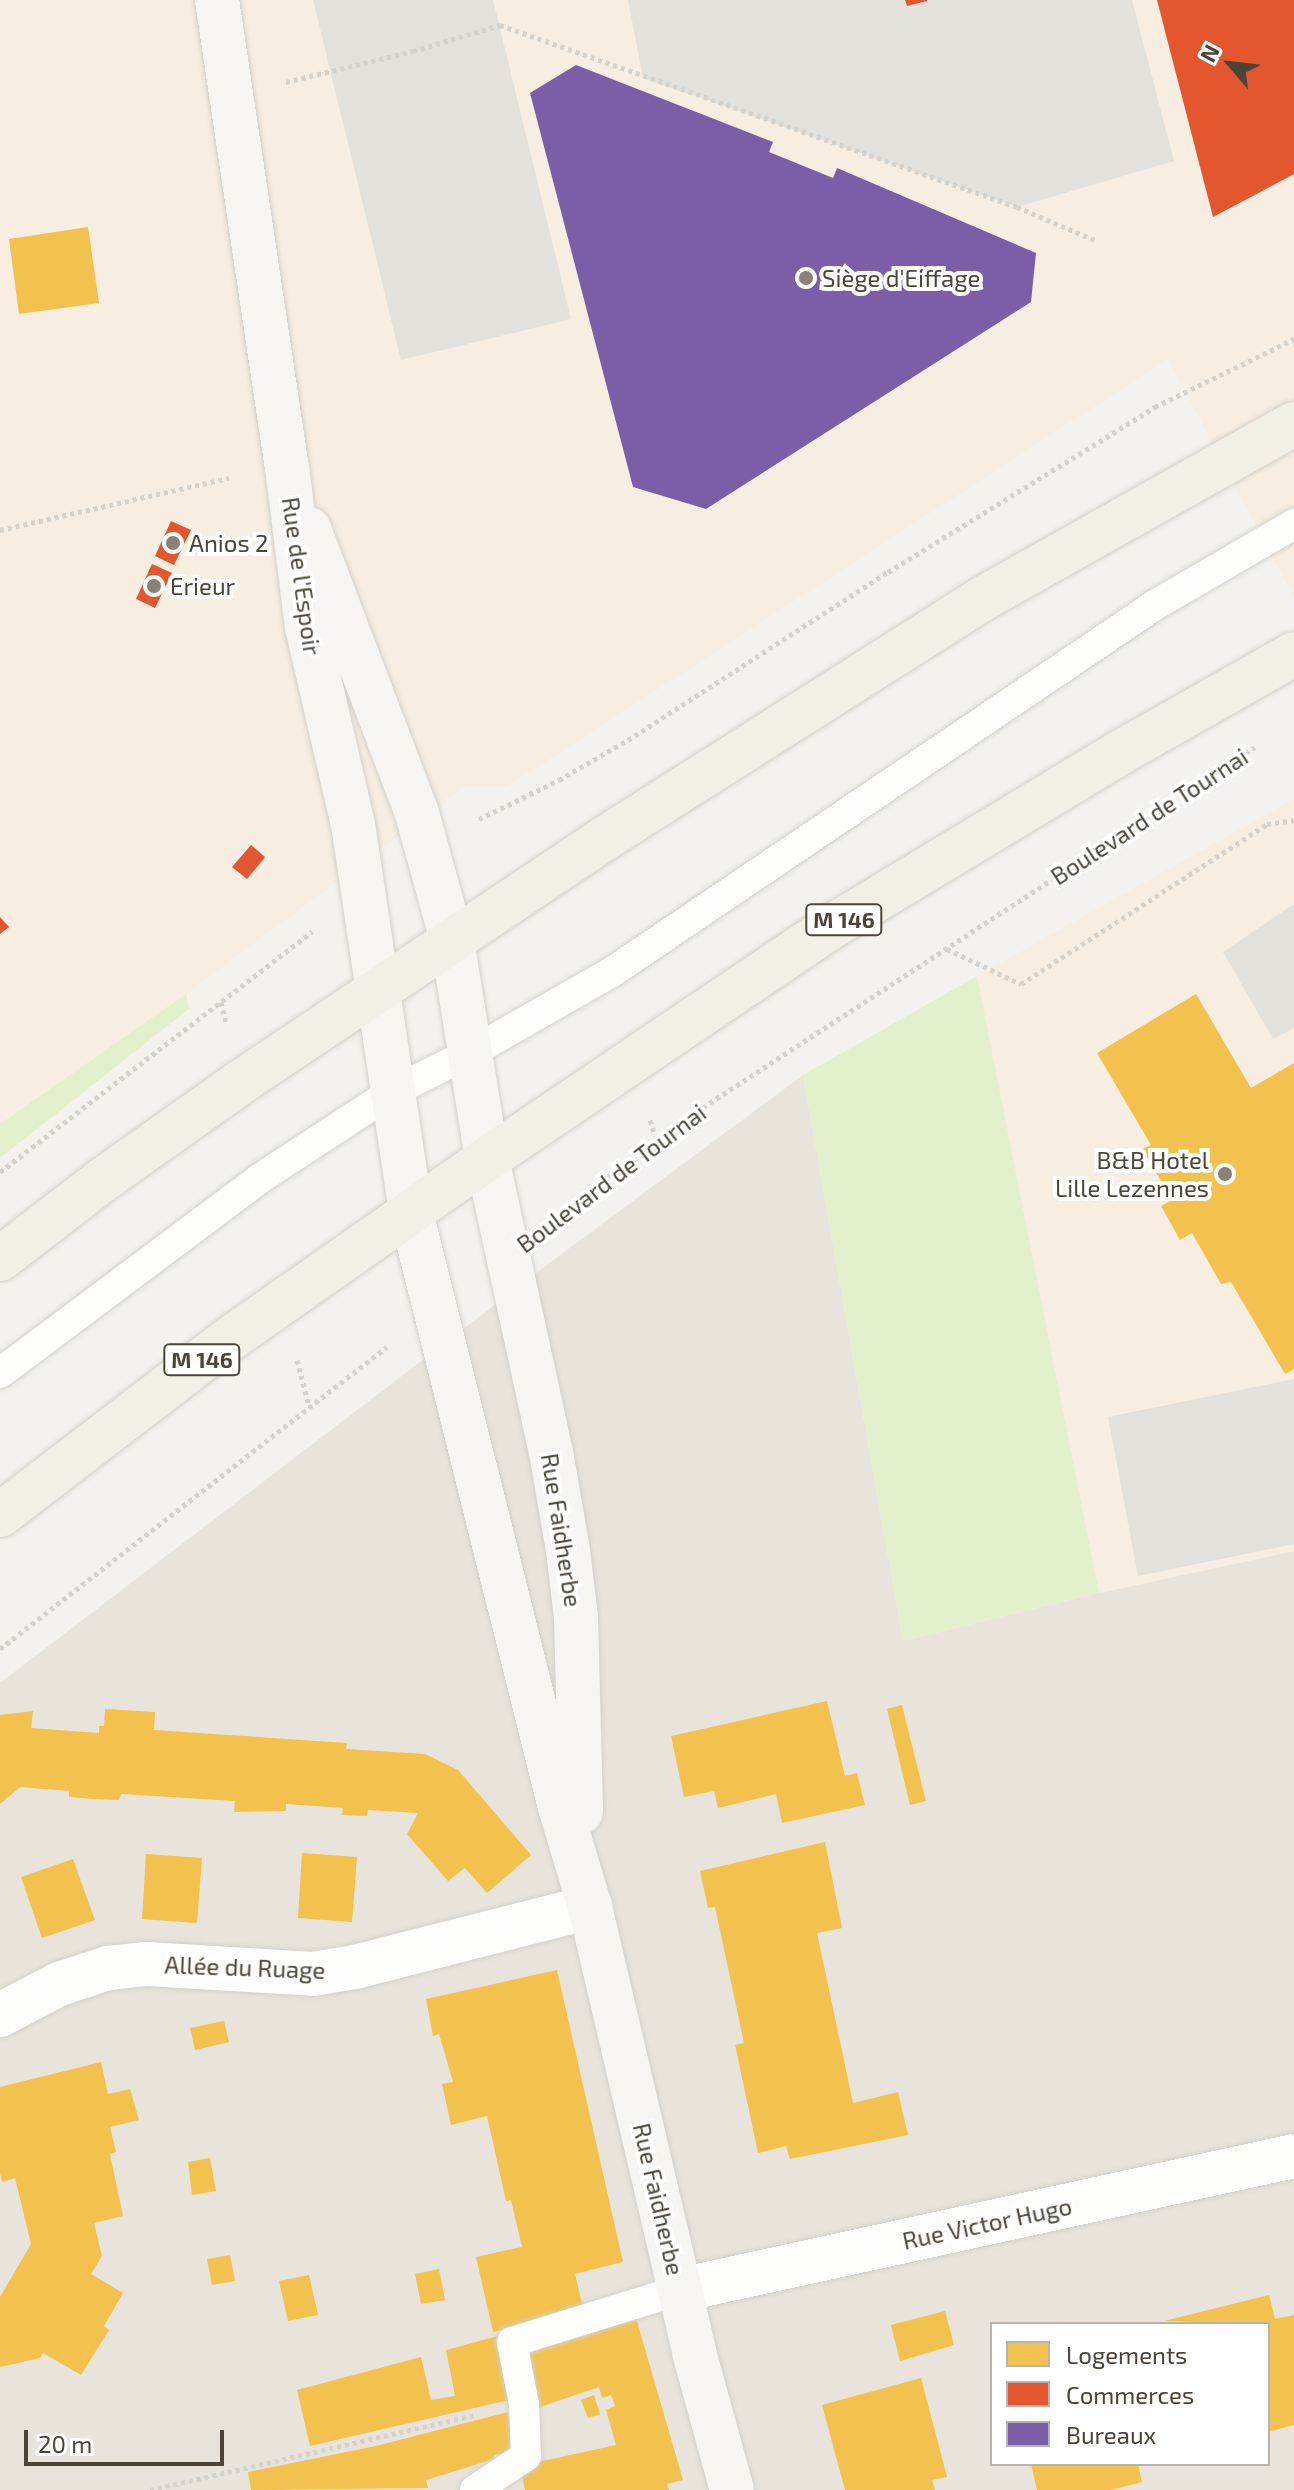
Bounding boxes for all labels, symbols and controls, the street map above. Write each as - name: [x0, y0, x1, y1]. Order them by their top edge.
- north arrow: [1190, 24, 1270, 104]
- text: N: [1194, 40, 1224, 66]
- place label: Siège d'Eiffage: [822, 264, 980, 292]
- marker: Siège d'Eiffage: [797, 269, 815, 287]
- street label: Rue de l'Espoir: [277, 495, 327, 657]
- place label: Anios 2: [189, 529, 268, 557]
- marker: Anios 2: [164, 534, 182, 552]
- place label: Erieur: [170, 572, 235, 600]
- marker: Erieur: [145, 577, 163, 595]
- street label: Boulevard de Tournai: [1045, 741, 1253, 891]
- road number: M 146: [804, 902, 884, 938]
- street label: Boulevard de Tournai: [511, 1097, 711, 1259]
- place label: B&B Hotel Lille Lezennes: [1055, 1146, 1209, 1202]
- marker: B&B Hotel Lille Lezennes: [1216, 1165, 1234, 1183]
- road number: M 146: [162, 1342, 242, 1378]
- street label: Rue Faidherbe: [536, 1451, 588, 1609]
- street label: Allée du Ruage: [164, 1950, 326, 1984]
- street label: Rue Faidherbe: [628, 2120, 690, 2278]
- street label: Rue Victor Hugo: [899, 2191, 1075, 2255]
- legend: [990, 2322, 1270, 2466]
- text: Logements: [1066, 2340, 1187, 2369]
- text: Commerces: [1066, 2380, 1194, 2409]
- scale bar: [28, 2414, 228, 2464]
- text: Bureaux: [1066, 2420, 1156, 2449]
- text: 20 m: [38, 2429, 92, 2458]

